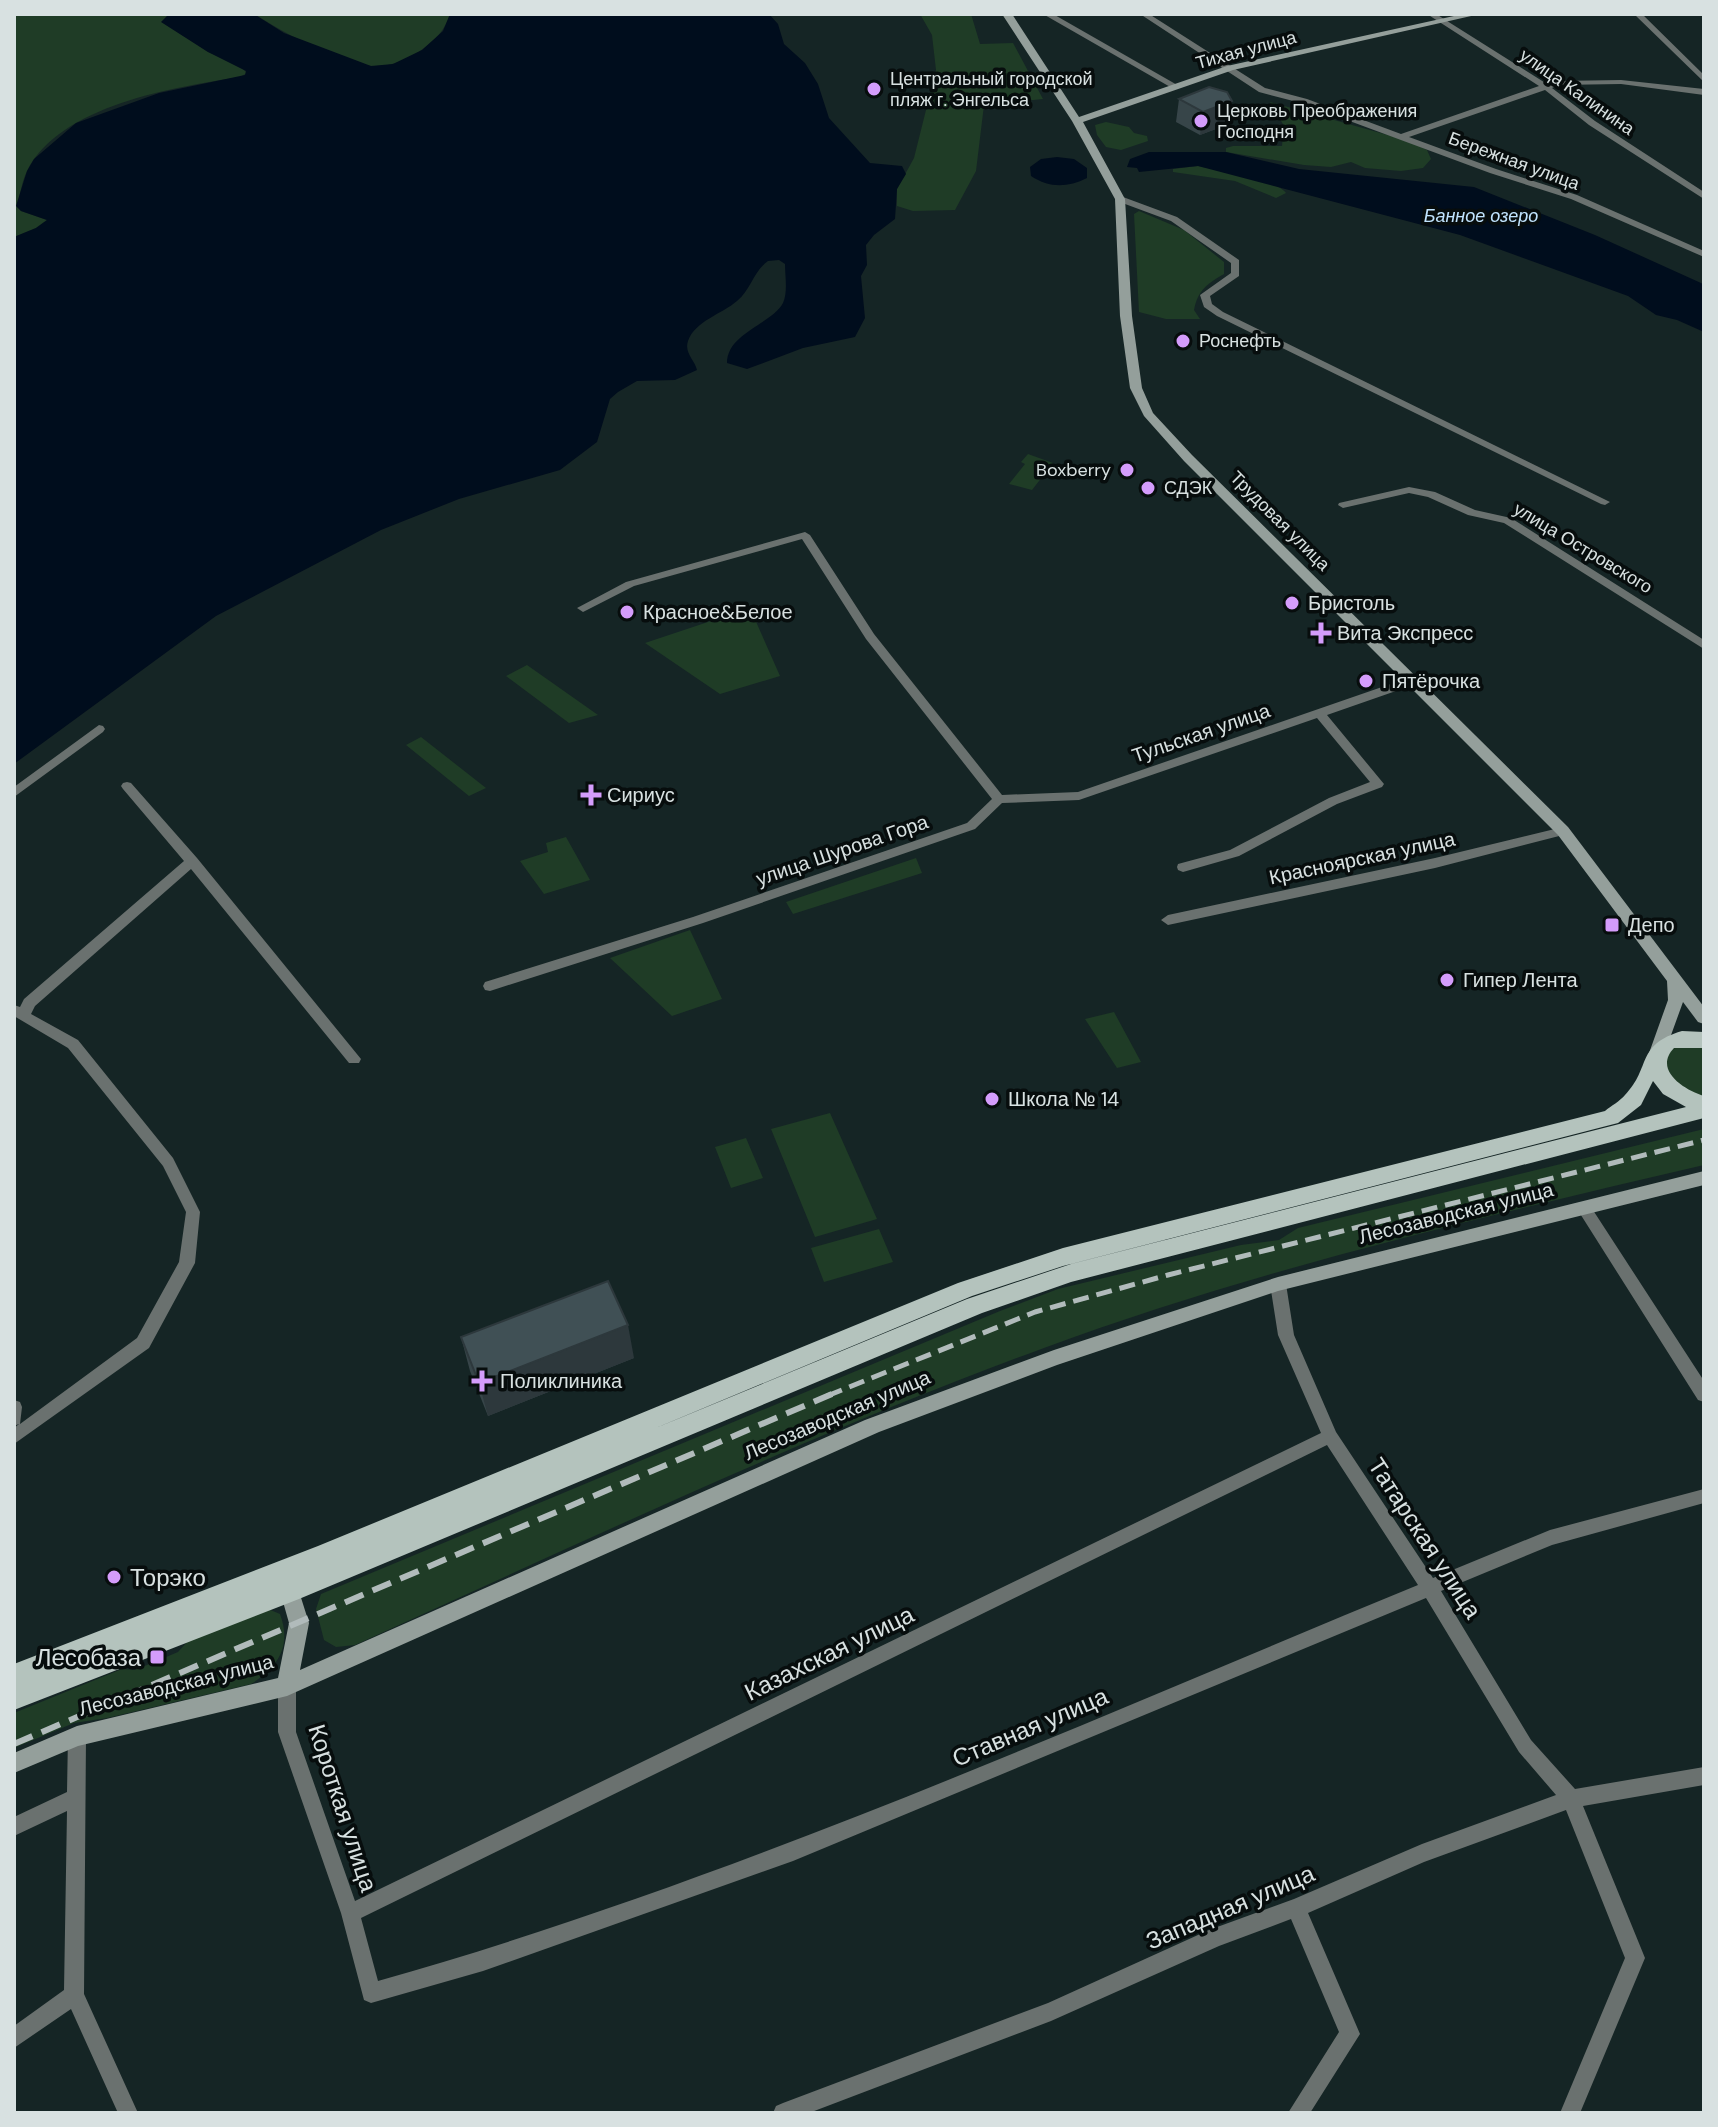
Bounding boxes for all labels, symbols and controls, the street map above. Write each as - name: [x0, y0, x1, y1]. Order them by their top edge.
- street label: Тихая улица: [1193, 25, 1300, 75]
- street label: улица Калинина: [1515, 43, 1640, 141]
- place label: Центральный городской пляж г. Энгельса: [890, 67, 1093, 112]
- marker: Центральный городской пляж г. Энгельса: [865, 80, 883, 98]
- place label: Церковь Преображения Господня: [1217, 99, 1417, 144]
- marker: Церковь Преображения Господня: [1192, 112, 1210, 130]
- street label: Бережная улица: [1445, 126, 1584, 196]
- water label: Банное озеро: [1424, 204, 1538, 228]
- place label: Роснефть: [1199, 329, 1281, 353]
- marker: Роснефть: [1174, 332, 1192, 350]
- place label: Boxberry: [1036, 458, 1111, 482]
- marker: Boxberry: [1118, 461, 1136, 479]
- street label: Трудовая улица: [1225, 466, 1336, 577]
- place label: СДЭК: [1164, 476, 1213, 500]
- marker: СДЭК: [1139, 479, 1157, 497]
- street label: улица Островского: [1509, 497, 1657, 599]
- place label: Бристоль: [1308, 590, 1395, 616]
- marker: Бристоль: [1283, 594, 1301, 612]
- place label: Красное&Белое: [643, 599, 793, 625]
- marker: Красное&Белое: [618, 603, 636, 621]
- place label: Вита Экспресс: [1337, 620, 1473, 646]
- marker: Вита Экспресс: [1312, 624, 1330, 642]
- place label: Пятёрочка: [1382, 668, 1481, 694]
- marker: Пятёрочка: [1357, 672, 1375, 690]
- street label: Тульская улица: [1129, 697, 1274, 769]
- place label: Сириус: [607, 782, 675, 808]
- marker: Сириус: [582, 786, 600, 804]
- street label: улица Шурова Гора: [753, 808, 932, 892]
- street label: Красноярская улица: [1267, 825, 1458, 890]
- place label: Депо: [1628, 912, 1675, 938]
- marker: Депо: [1603, 916, 1621, 934]
- place label: Гипер Лента: [1463, 967, 1579, 993]
- marker: Гипер Лента: [1438, 971, 1456, 989]
- place label: Школа № 14: [1008, 1086, 1119, 1112]
- marker: Школа № 14: [983, 1090, 1001, 1108]
- street label: Лесозаводская улица: [1356, 1176, 1557, 1250]
- street label: Лесозаводская улица: [740, 1364, 935, 1466]
- place label: Поликлиника: [500, 1368, 623, 1394]
- marker: Поликлиника: [471, 1370, 493, 1392]
- street label: Татарская улица: [1361, 1452, 1489, 1625]
- place label: Торэко: [130, 1562, 206, 1593]
- marker: Торэко: [105, 1568, 123, 1586]
- street label: Казахская улица: [739, 1598, 919, 1707]
- place label: Лесобаза: [36, 1642, 142, 1673]
- street label: Лесозаводская улица: [76, 1648, 277, 1722]
- marker: Лесобаза: [148, 1648, 166, 1666]
- street label: Ставная улица: [947, 1680, 1113, 1774]
- street label: Короткая улица: [301, 1720, 385, 1896]
- street label: Западная улица: [1141, 1857, 1320, 1956]

